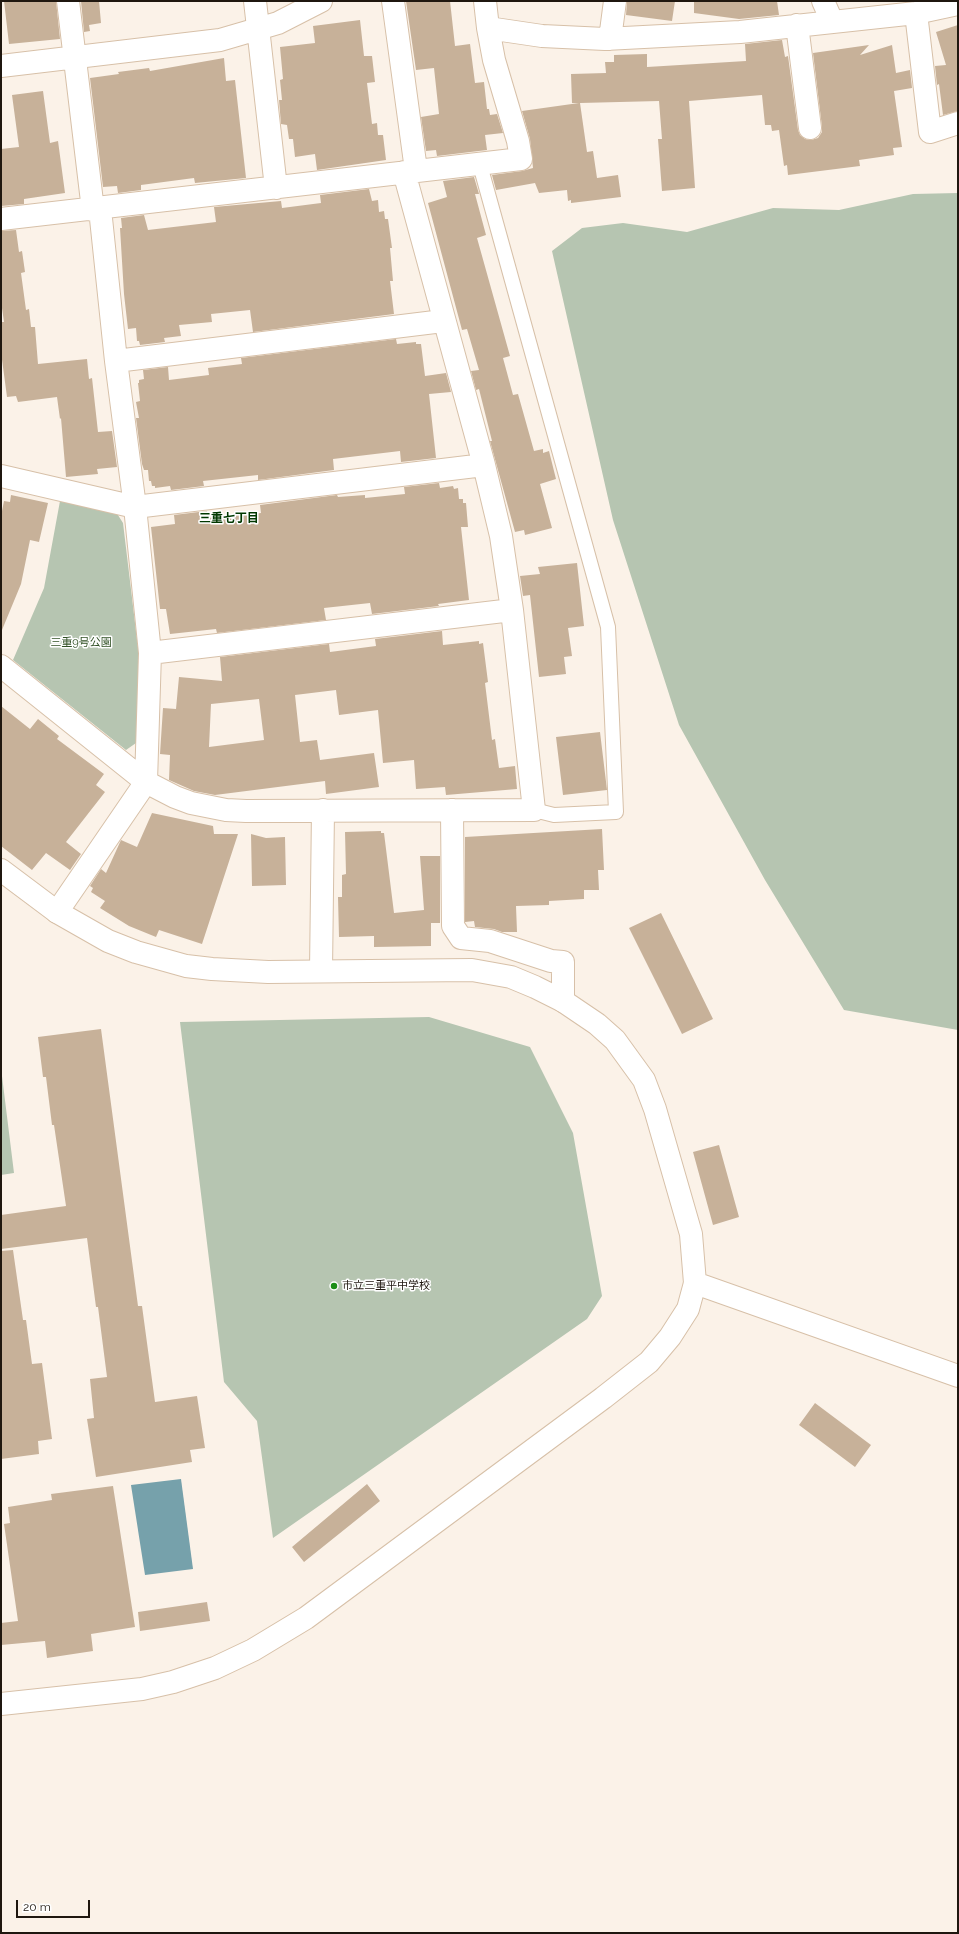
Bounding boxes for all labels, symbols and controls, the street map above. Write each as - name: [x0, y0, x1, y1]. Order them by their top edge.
- district label: 三重七丁目: [199, 511, 259, 525]
- park label: 三重9号公園: [50, 636, 112, 650]
- place label: 市立三重平中学校: [342, 1279, 430, 1293]
- marker: 市立三重平中学校: [329, 1281, 339, 1291]
- scale bar: [18, 1892, 92, 1918]
- text: 20 m: [23, 1900, 51, 1914]

